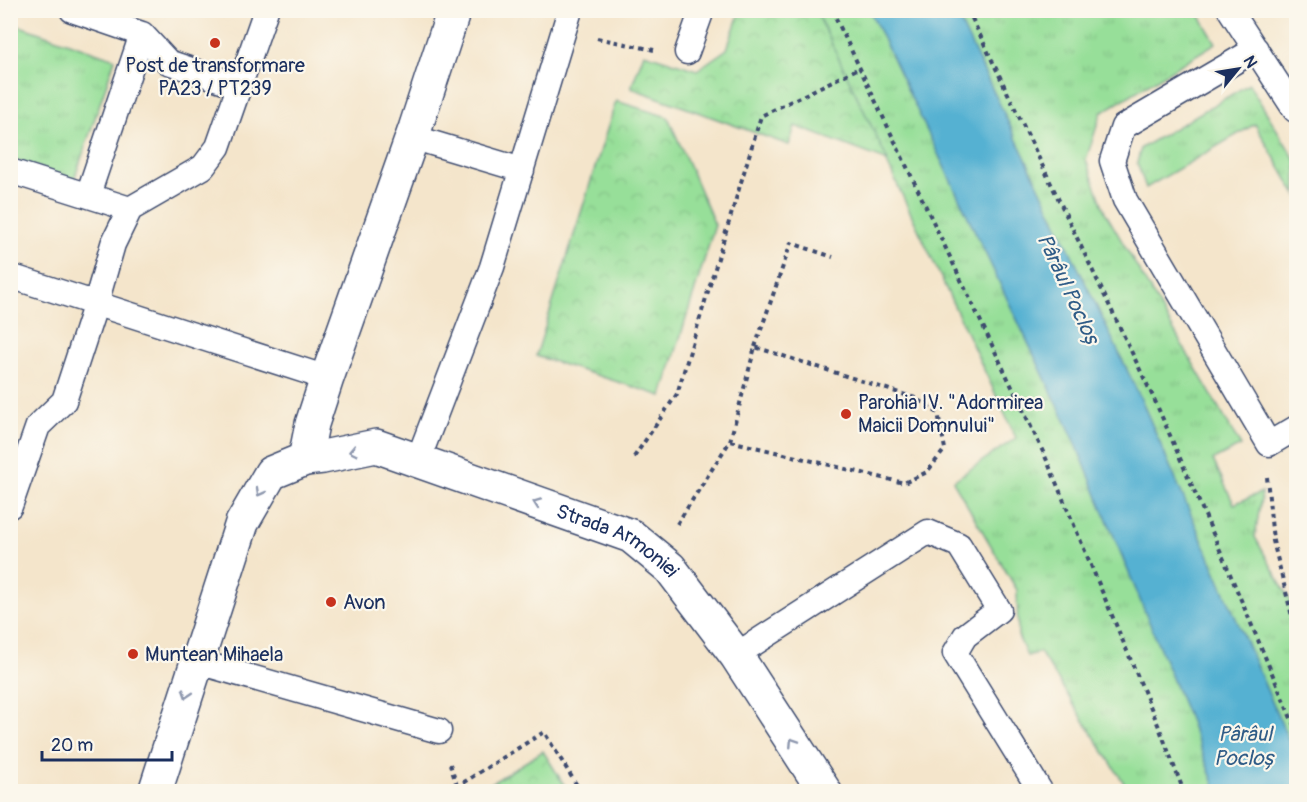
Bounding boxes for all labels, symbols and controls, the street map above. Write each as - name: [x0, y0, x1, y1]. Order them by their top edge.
- marker: Post de transformare PA23 / PT239: [208, 36, 222, 50]
- north arrow: [1208, 39, 1268, 99]
- text: N: [1239, 52, 1262, 72]
- place label: Post de transformare PA23 / PT239: [125, 53, 305, 101]
- water label: Pârâul Pocloș: [1031, 230, 1106, 351]
- place label: Parohia IV. "Adormirea Maicii Domnului": [858, 390, 1043, 438]
- marker: Parohia IV. "Adormirea Maicii Domnului": [839, 407, 853, 421]
- one-way arrow: [348, 443, 358, 456]
- one-way arrow: [256, 485, 268, 496]
- one-way arrow: [533, 498, 543, 511]
- street label: Strada Armoniei: [553, 499, 684, 582]
- place label: Avon: [343, 590, 386, 615]
- marker: Avon: [324, 595, 338, 609]
- place label: Muntean Mihaela: [145, 642, 283, 667]
- marker: Muntean Mihaela: [126, 647, 140, 661]
- one-way arrow: [182, 688, 194, 699]
- water label: Pârâul Pocloș: [1214, 721, 1276, 772]
- scale bar: [42, 724, 172, 762]
- text: 20 m: [51, 734, 93, 757]
- one-way arrow: [789, 738, 800, 749]

